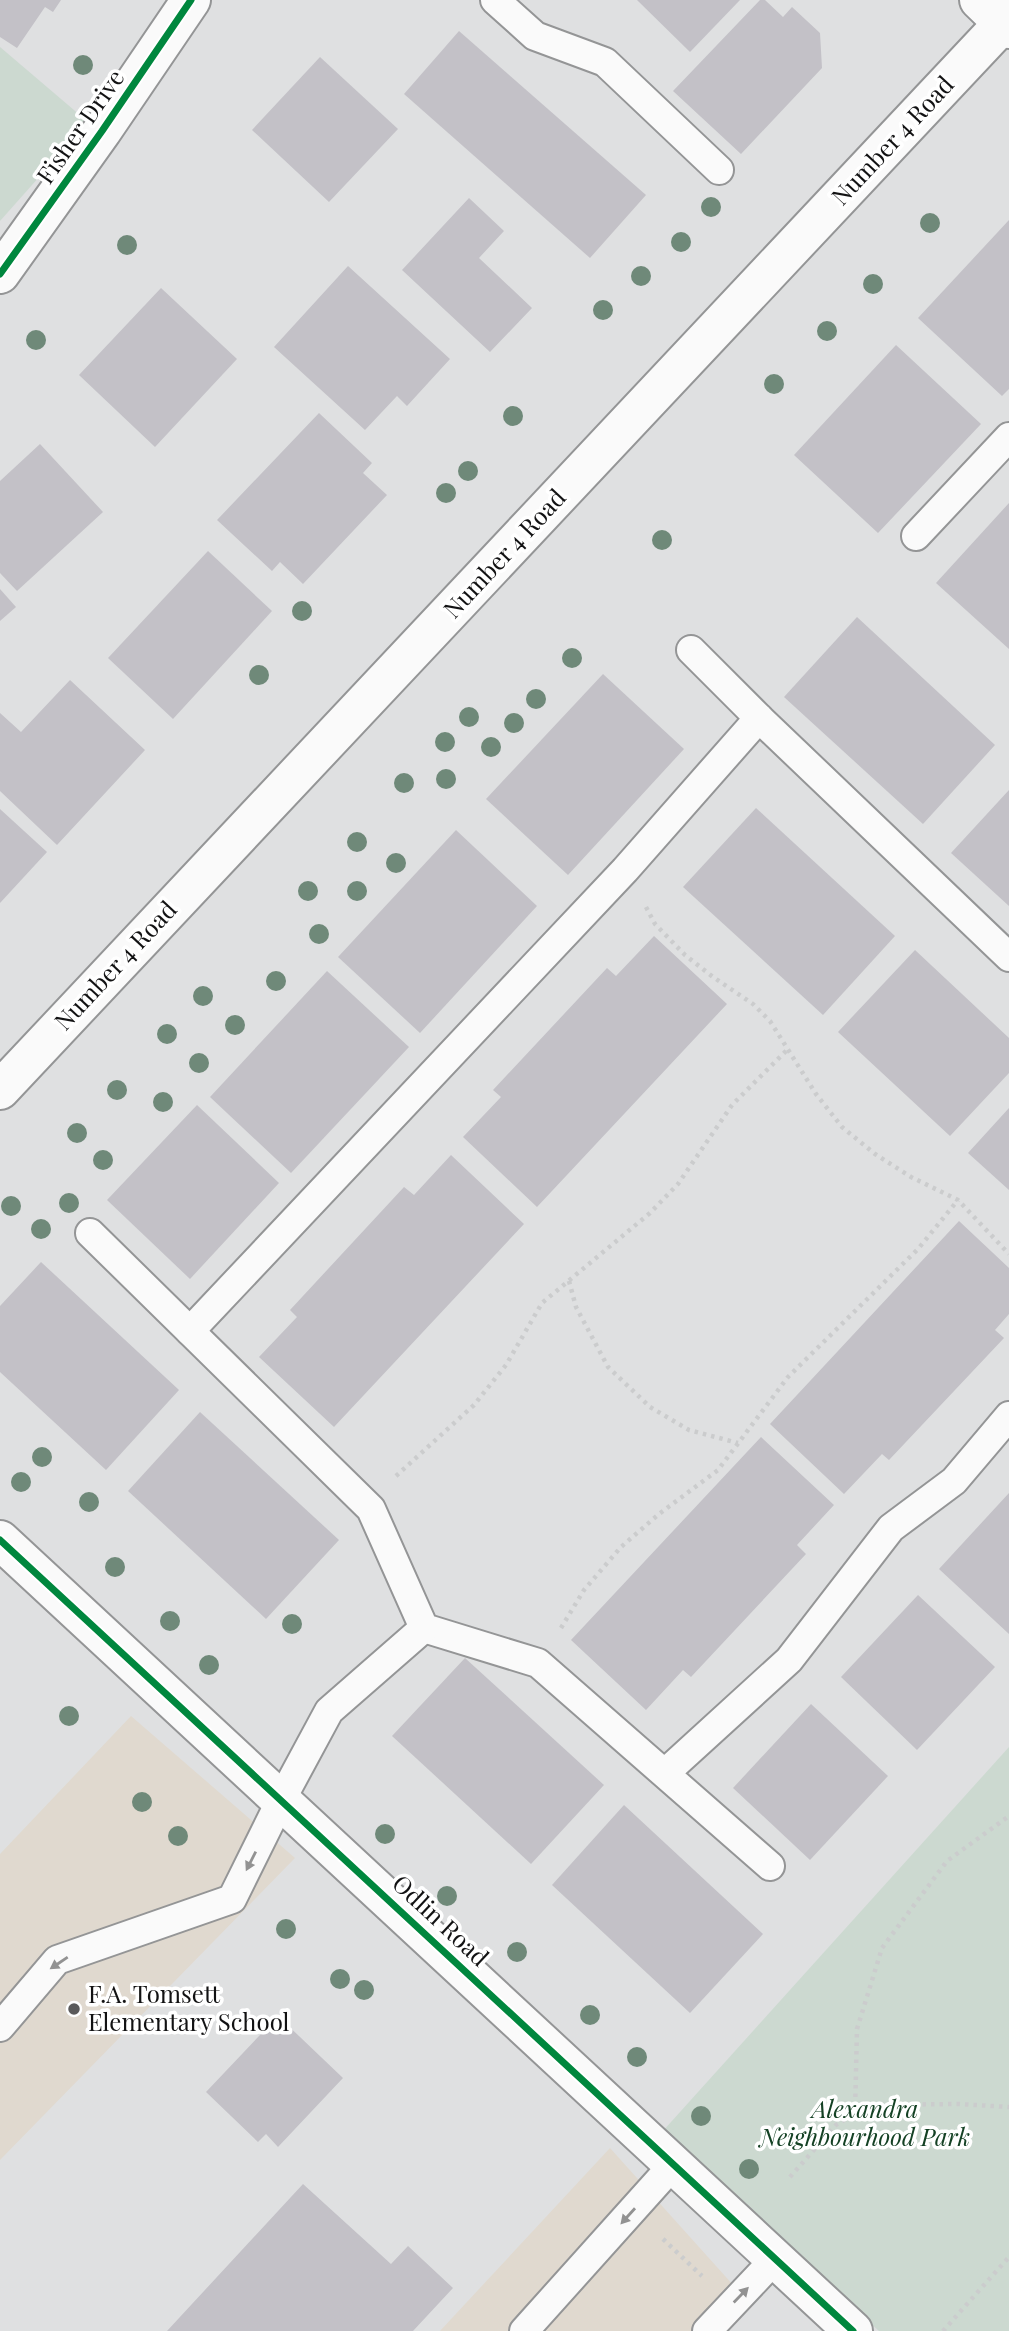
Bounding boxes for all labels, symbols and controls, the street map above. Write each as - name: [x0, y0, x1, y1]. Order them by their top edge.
- street label: Fisher Drive: [28, 62, 130, 189]
- street label: Number 4 Road: [823, 68, 960, 211]
- street label: Number 4 Road: [435, 481, 572, 624]
- street label: Number 4 Road: [46, 893, 183, 1036]
- one-way arrow: [245, 1851, 256, 1871]
- street label: Odlin Road: [386, 1867, 496, 1972]
- one-way arrow: [49, 1956, 69, 1969]
- place label: F.A. Tomsett Elementary School: [88, 1977, 290, 2037]
- marker: F.A. Tomsett Elementary School: [66, 2001, 82, 2017]
- park label: Alexandra Neighbourhood Park: [758, 2092, 970, 2152]
- one-way arrow: [621, 2207, 636, 2224]
- one-way arrow: [733, 2286, 749, 2304]

